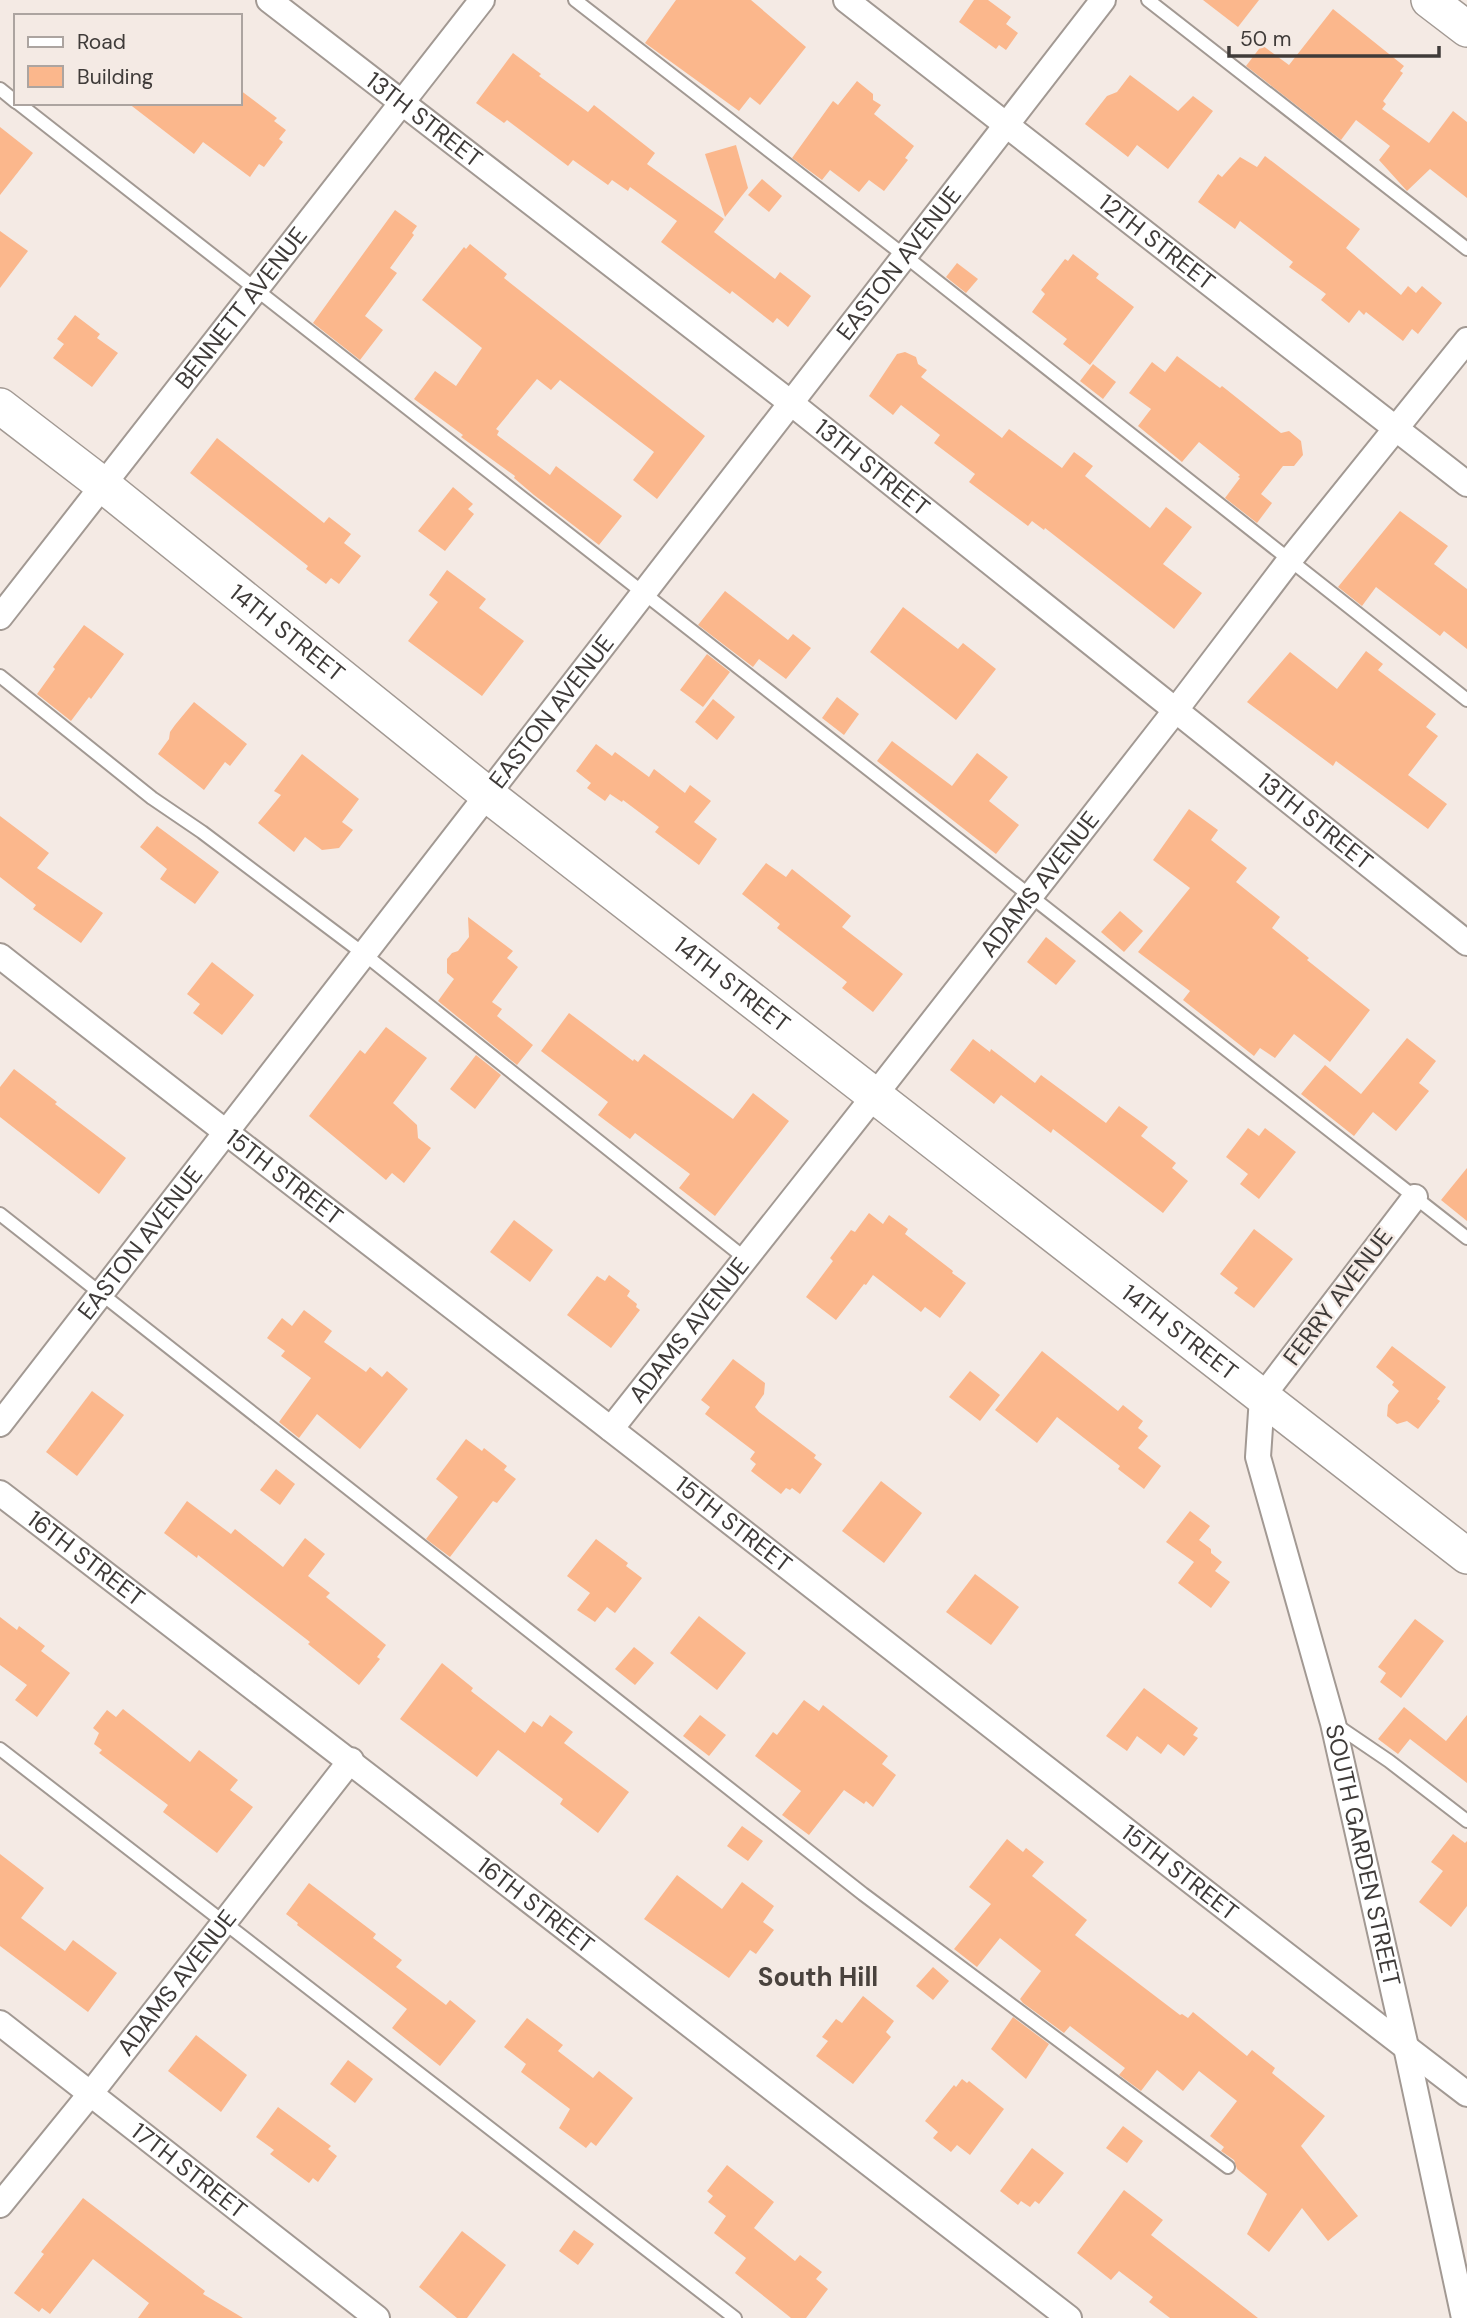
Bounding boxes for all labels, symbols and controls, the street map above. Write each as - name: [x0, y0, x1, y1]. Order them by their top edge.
- legend: [14, 14, 242, 105]
- scale bar: [1229, 14, 1439, 58]
- text: 50 m: [1240, 25, 1291, 53]
- text: Road: [77, 28, 126, 56]
- text: Building: [77, 63, 154, 91]
- street label: 13TH STREET: [360, 65, 489, 174]
- street label: EASTON AVENUE: [829, 180, 968, 346]
- street label: 12TH STREET: [1093, 187, 1221, 297]
- street label: BENNETT AVENUE: [168, 221, 314, 395]
- street label: 13TH STREET: [808, 412, 936, 523]
- street label: 14TH STREET: [223, 577, 351, 688]
- street label: EASTON AVENUE: [482, 628, 621, 795]
- street label: 13TH STREET: [1251, 766, 1379, 877]
- street label: ADAMS AVENUE: [973, 805, 1106, 963]
- street label: 14TH STREET: [668, 929, 797, 1039]
- street label: 15TH STREET: [220, 1122, 349, 1232]
- street label: EASTON AVENUE: [71, 1160, 209, 1326]
- street label: FERRY AVENUE: [1276, 1222, 1399, 1371]
- street label: ADAMS AVENUE: [622, 1251, 756, 1409]
- street label: 14TH STREET: [1115, 1277, 1244, 1387]
- street label: 15TH STREET: [669, 1469, 798, 1579]
- street label: 16TH STREET: [21, 1503, 151, 1613]
- street label: SOUTH GARDEN STREET: [1319, 1721, 1408, 1989]
- street label: 15TH STREET: [1115, 1817, 1245, 1927]
- street label: 16TH STREET: [471, 1850, 601, 1960]
- street label: ADAMS AVENUE: [110, 1903, 243, 2062]
- district label: South Hill: [758, 1960, 878, 1994]
- street label: 17TH STREET: [125, 2116, 253, 2225]

